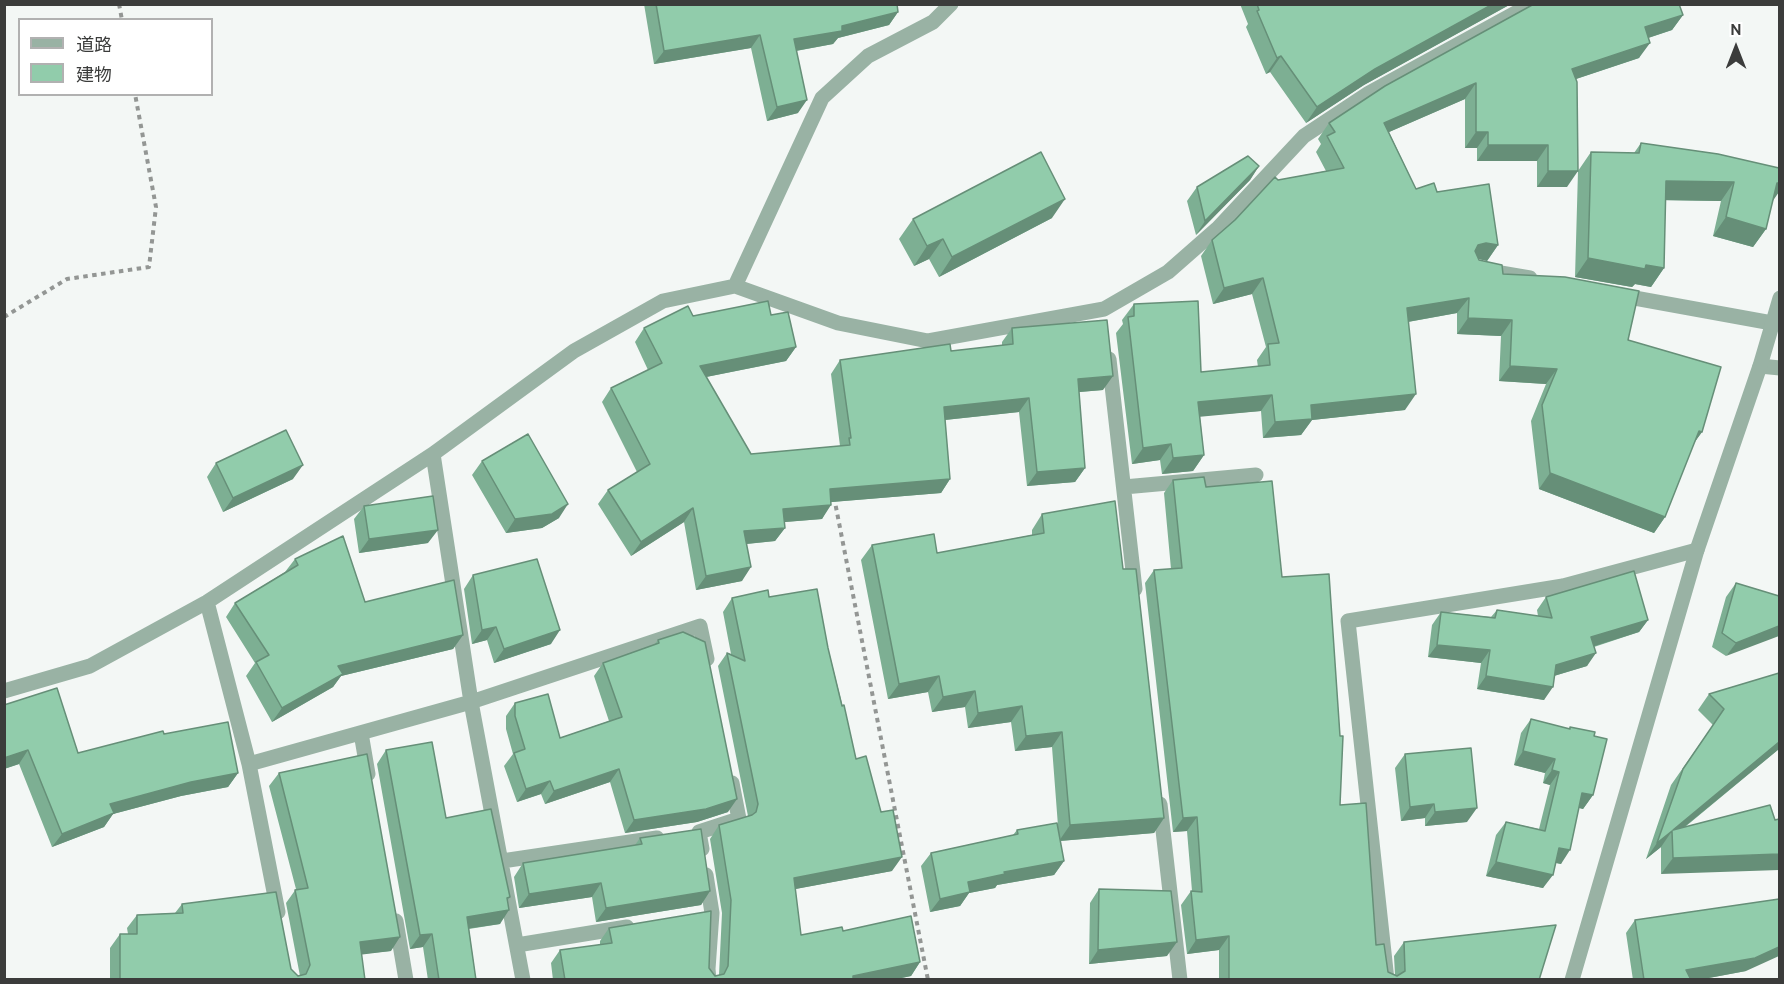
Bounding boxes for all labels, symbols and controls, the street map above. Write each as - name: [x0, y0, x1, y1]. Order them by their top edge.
- legend: [18, 18, 213, 96]
- north arrow: [1706, 18, 1766, 78]
- text: N: [1730, 20, 1742, 39]
- text: 道路: [76, 34, 112, 56]
- text: 建物: [76, 64, 112, 86]

